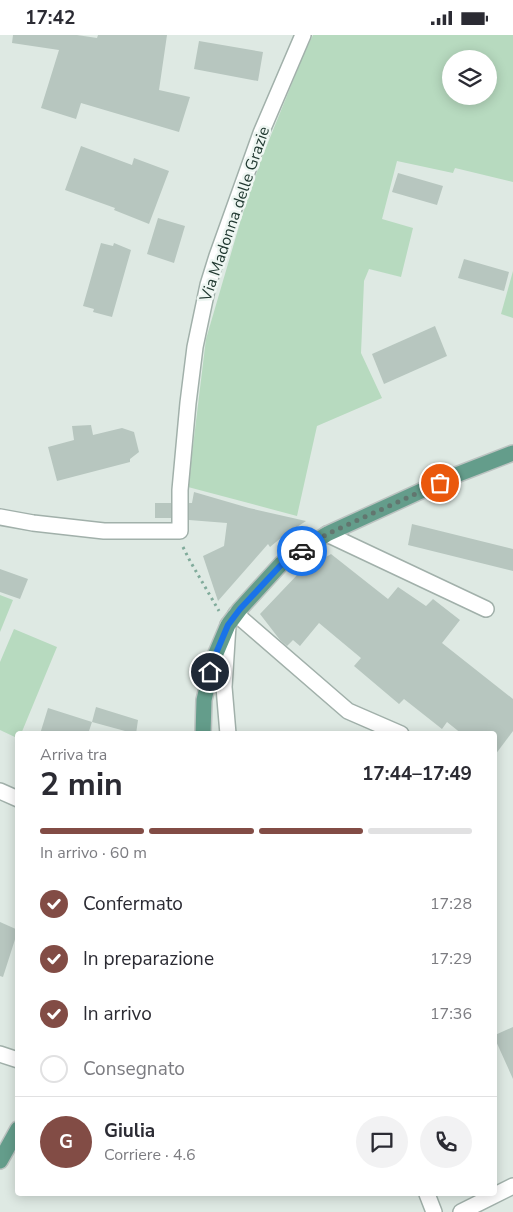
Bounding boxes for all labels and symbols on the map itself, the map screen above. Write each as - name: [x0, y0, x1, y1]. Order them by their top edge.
- street label: Via Madonna delle Grazie: [194, 124, 275, 305]
- pin: [419, 462, 461, 504]
- courier: [277, 526, 327, 576]
- pin: [189, 651, 231, 693]

